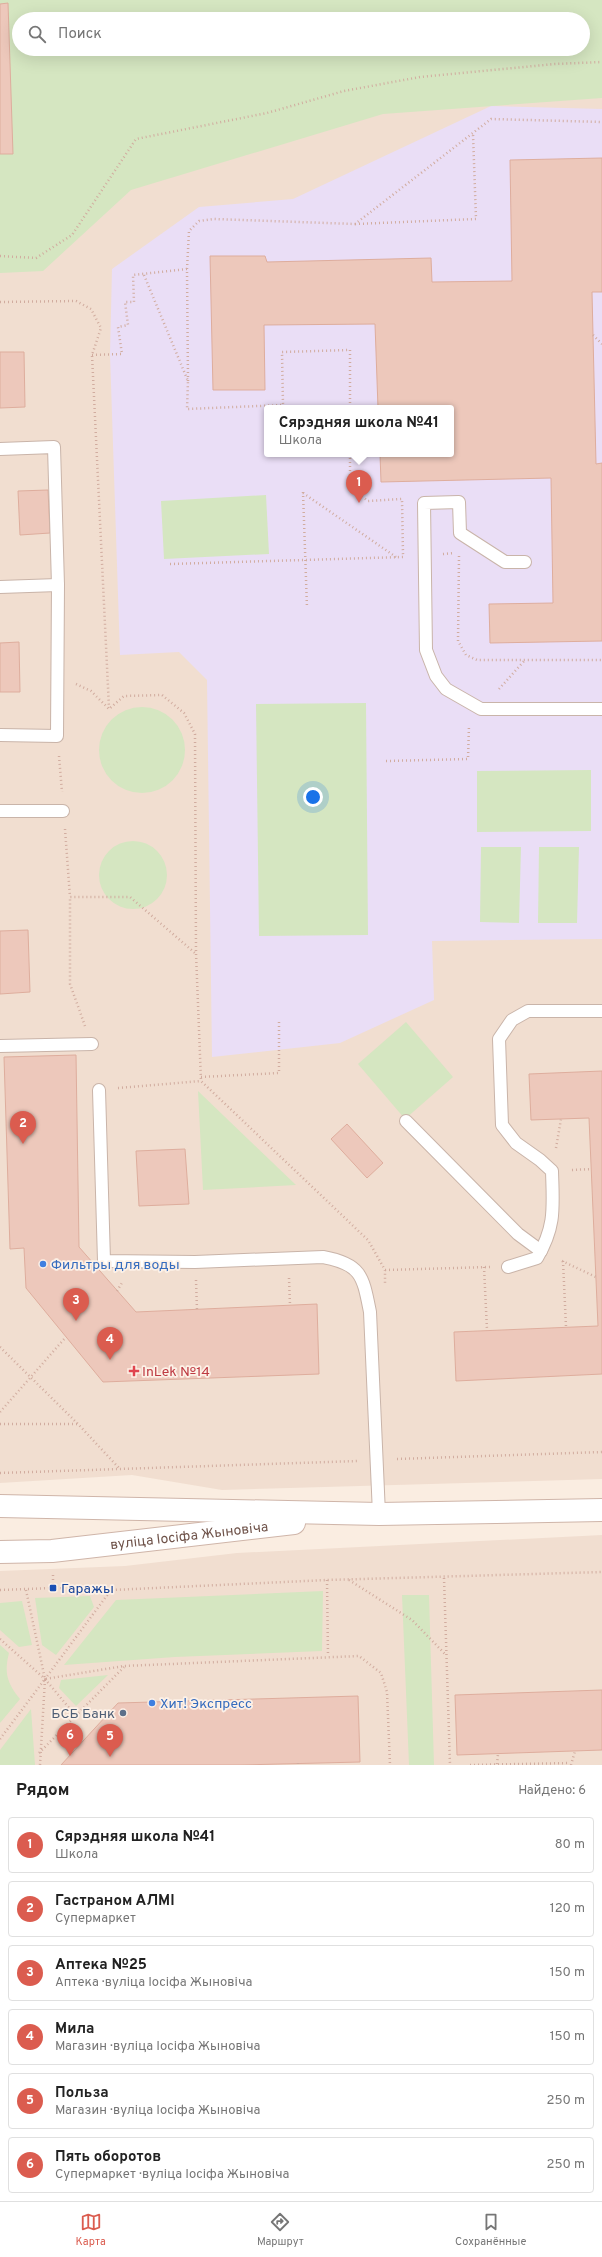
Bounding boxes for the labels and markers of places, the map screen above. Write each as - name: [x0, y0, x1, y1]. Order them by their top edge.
- pin: 1: [346, 470, 372, 503]
- pin: 2: [10, 1111, 36, 1144]
- place label: Фильтры для воды: [51, 1257, 180, 1274]
- marker: Фильтры для воды: [38, 1259, 48, 1269]
- pin: 3: [63, 1288, 89, 1321]
- pin: 4: [97, 1327, 123, 1360]
- place label: InLek №14: [142, 1364, 210, 1381]
- marker: InLek №14: [129, 1366, 139, 1376]
- place label: Гаражы: [61, 1581, 114, 1598]
- marker: Гаражы: [48, 1583, 58, 1593]
- place label: Хит! Экспресс: [160, 1696, 252, 1713]
- marker: Хит! Экспресс: [147, 1698, 157, 1708]
- place label: БСБ Банк: [51, 1706, 115, 1723]
- marker: БСБ Банк: [118, 1708, 128, 1718]
- pin: 6: [57, 1723, 83, 1756]
- pin: 5: [97, 1724, 123, 1757]

